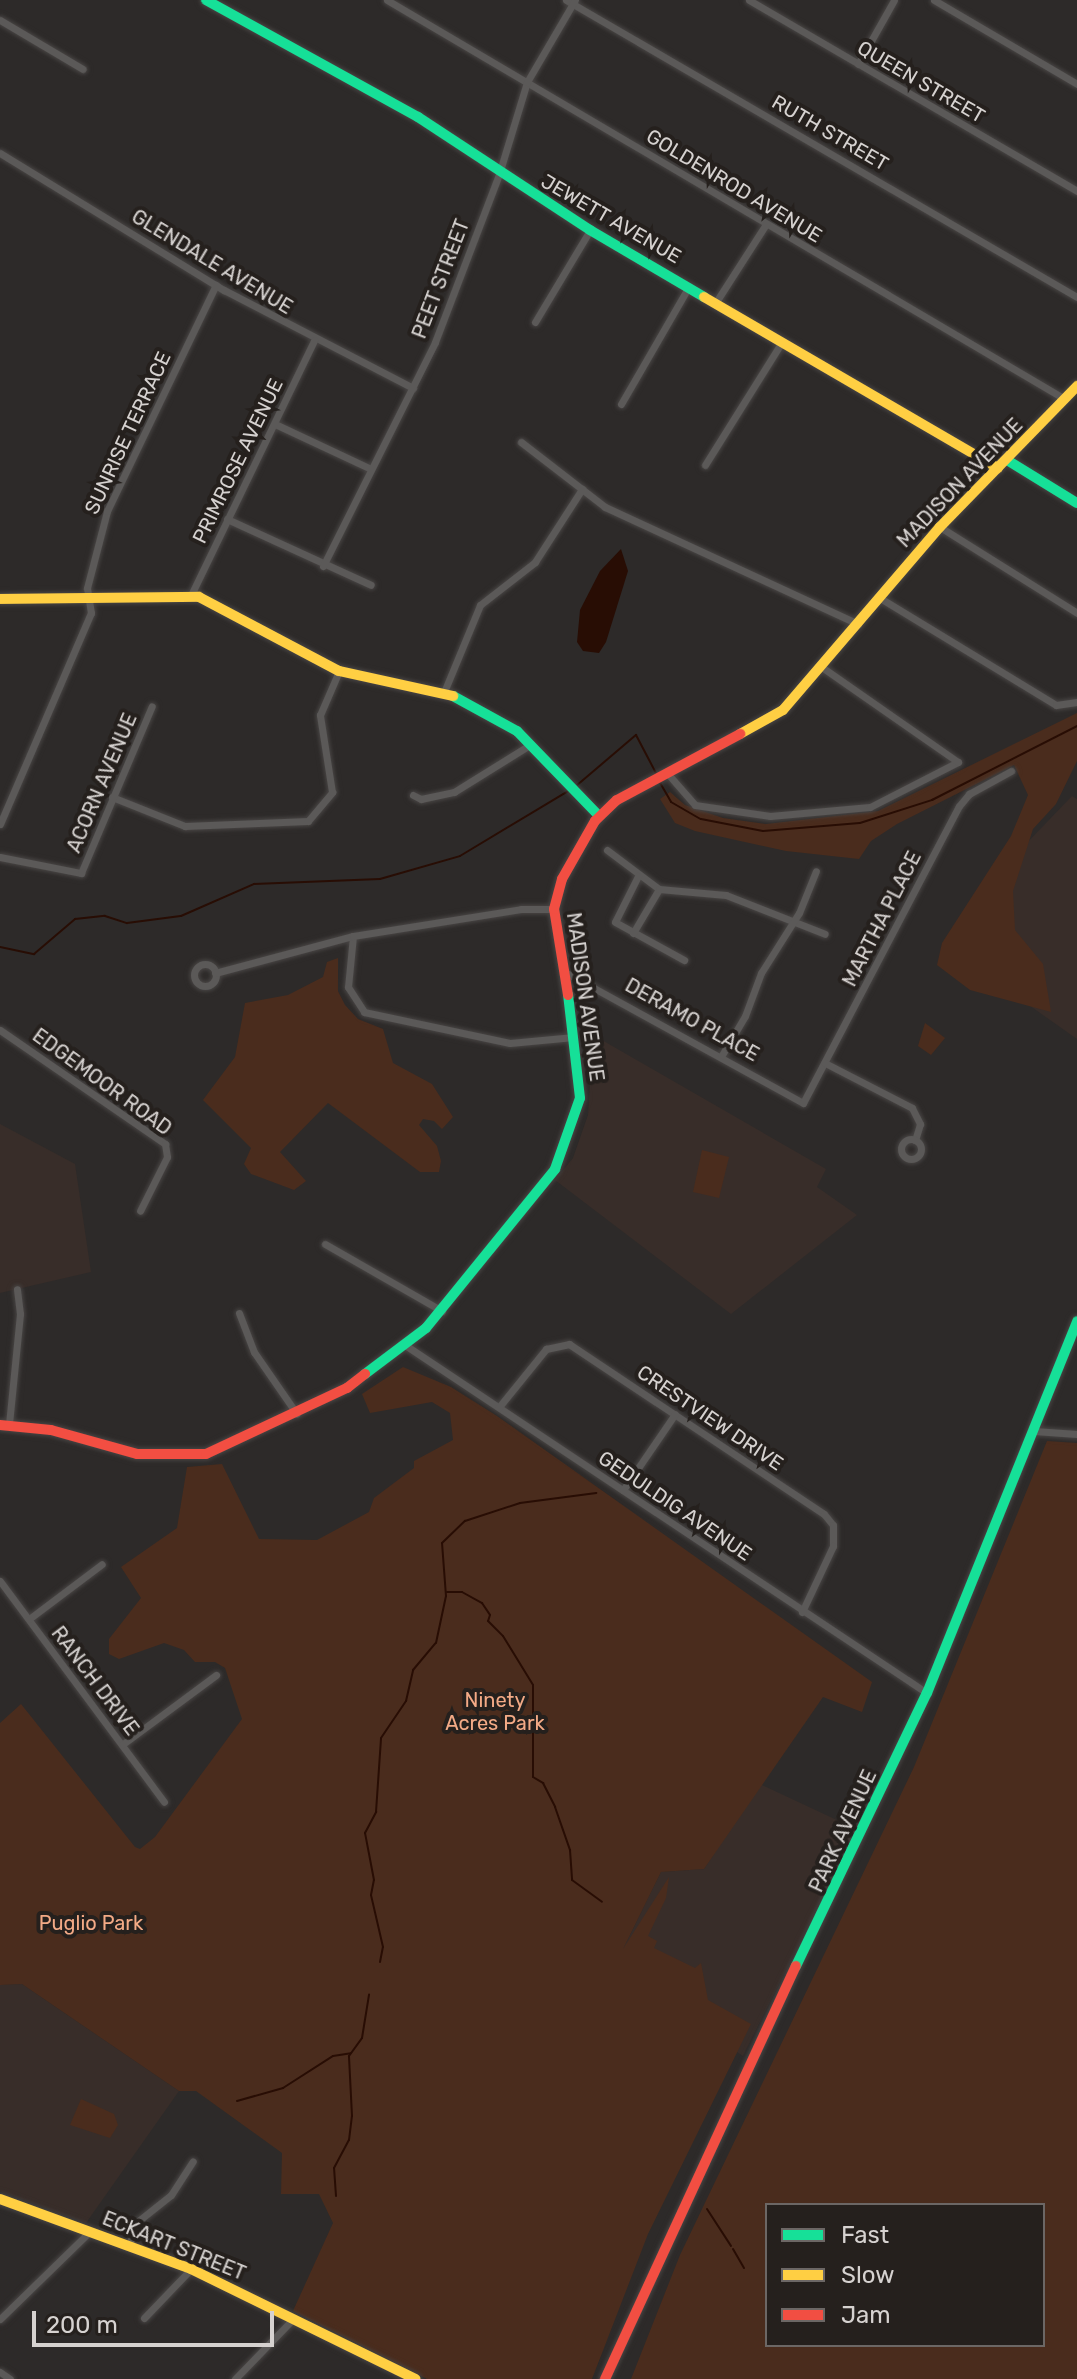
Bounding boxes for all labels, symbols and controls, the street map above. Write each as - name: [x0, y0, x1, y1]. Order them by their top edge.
- street label: QUEEN STREET: [853, 36, 989, 128]
- street label: RUTH STREET: [767, 90, 893, 176]
- street label: GOLDENROD AVENUE: [642, 124, 826, 248]
- street label: JEWETT AVENUE: [536, 169, 686, 269]
- street label: GLENDALE AVENUE: [127, 204, 297, 320]
- street label: PEET STREET: [407, 216, 475, 342]
- street label: SUNRISE TERRACE: [80, 348, 176, 518]
- street label: PRIMROSE AVENUE: [188, 374, 288, 548]
- street label: MADISON AVENUE: [892, 413, 1028, 553]
- street label: ACORN AVENUE: [62, 709, 142, 857]
- street label: MARTHA PLACE: [837, 847, 927, 991]
- street label: MADISON AVENUE: [561, 911, 609, 1083]
- street label: DERAMO PLACE: [621, 973, 763, 1067]
- street label: EDGEMOOR ROAD: [28, 1023, 176, 1141]
- street label: CRESTVIEW DRIVE: [632, 1360, 788, 1476]
- street label: GEDULDIG AVENUE: [594, 1446, 756, 1566]
- street label: RANCH DRIVE: [46, 1622, 144, 1740]
- park label: Ninety Acres Park: [445, 1688, 545, 1735]
- street label: PARK AVENUE: [804, 1766, 882, 1896]
- park label: Puglio Park: [39, 1911, 143, 1935]
- legend: [765, 2203, 1045, 2347]
- street label: ECKART STREET: [99, 2206, 249, 2286]
- text: Fast: [841, 2221, 889, 2249]
- text: Slow: [841, 2261, 894, 2289]
- scale bar: [36, 2295, 278, 2345]
- text: Jam: [841, 2301, 891, 2329]
- text: 200 m: [46, 2311, 118, 2339]

